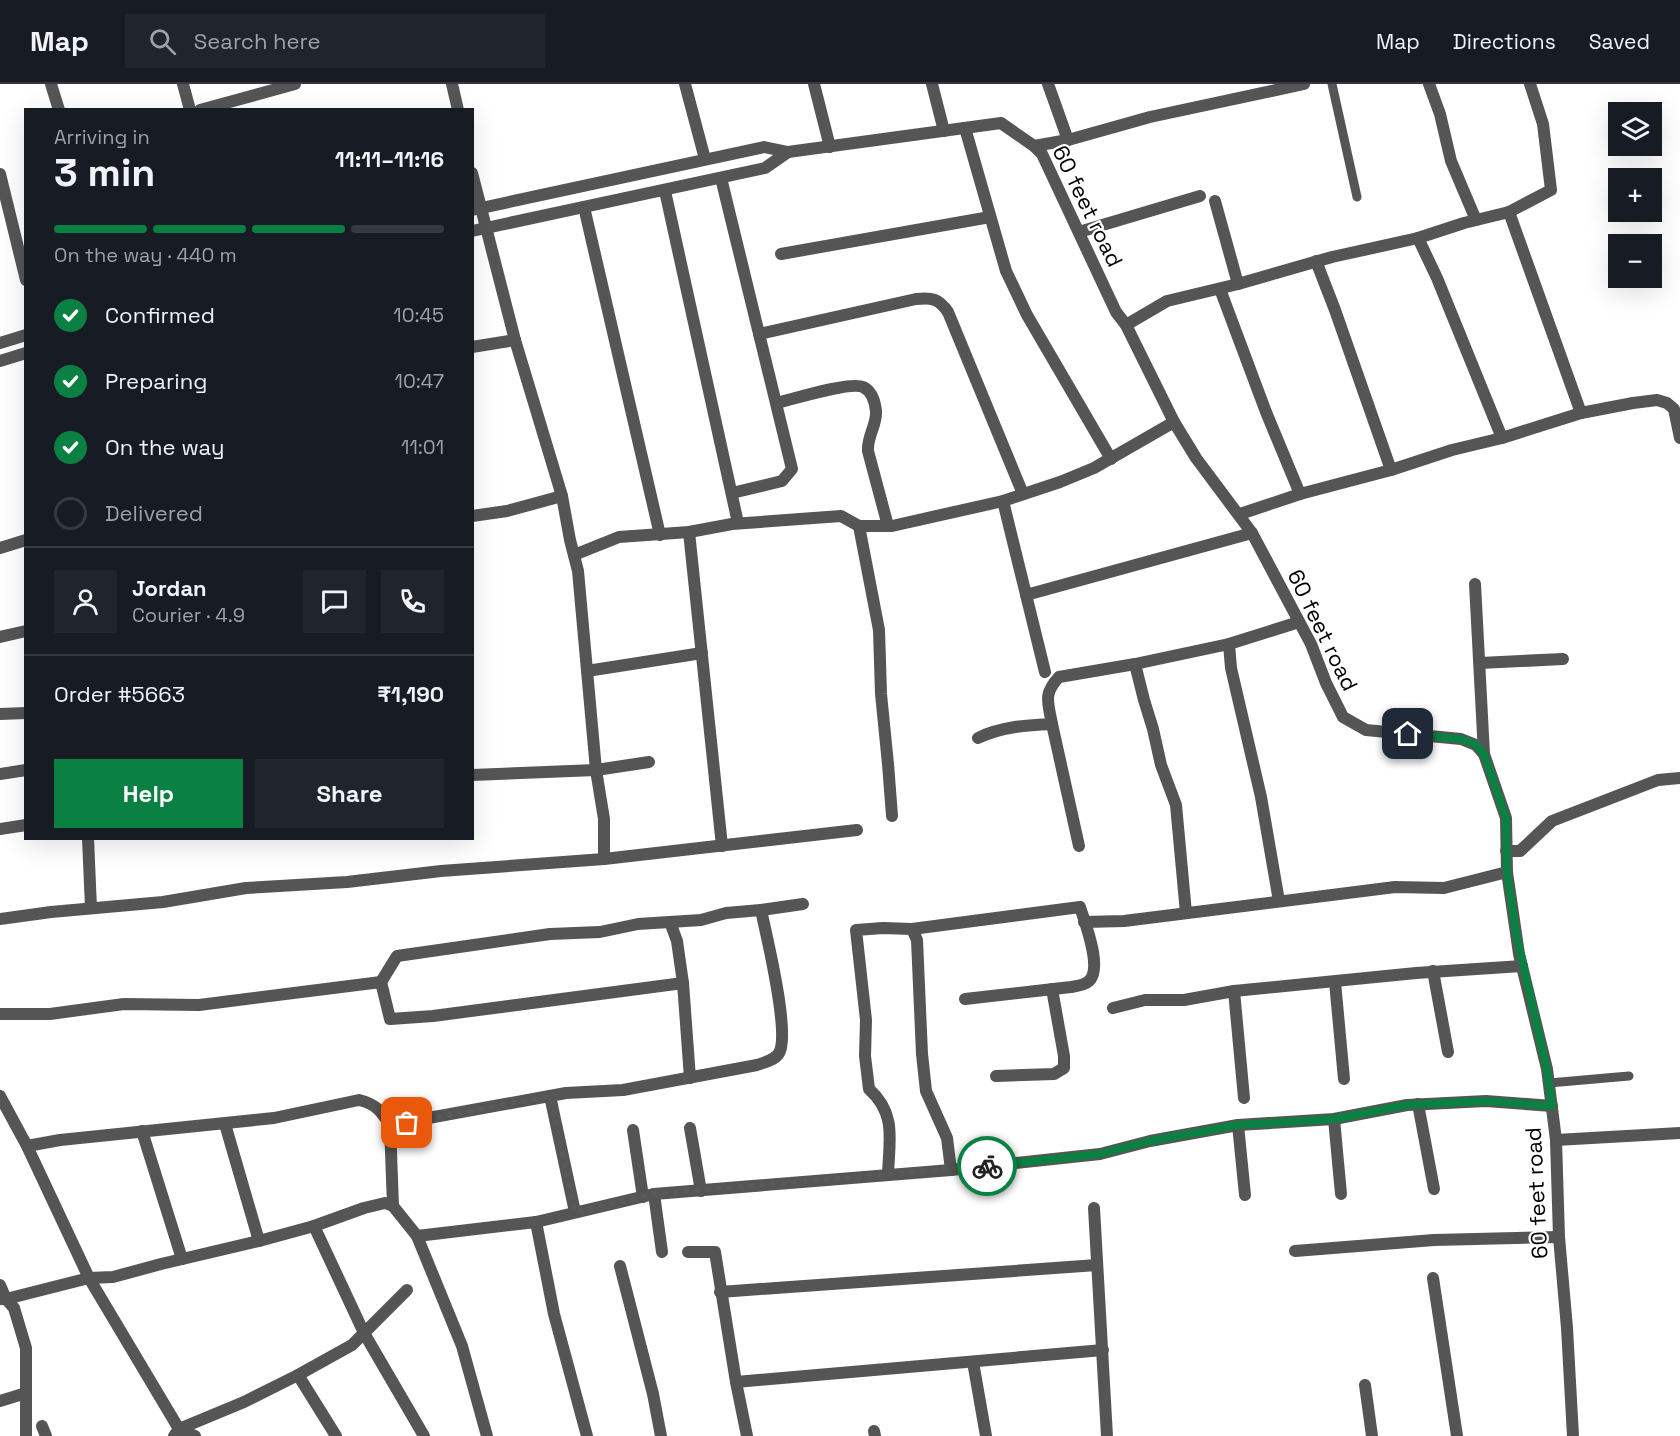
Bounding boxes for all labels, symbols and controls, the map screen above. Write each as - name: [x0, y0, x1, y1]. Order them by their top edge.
- search box: [125, 14, 545, 68]
- text: Map: [30, 23, 89, 59]
- icon: search: [146, 25, 179, 58]
- text: Search here: [194, 27, 321, 55]
- text: Map: [1376, 28, 1420, 55]
- text: Directions: [1453, 28, 1556, 55]
- text: Saved: [1589, 28, 1650, 55]
- map controls: [1608, 102, 1662, 288]
- button: layers: [1608, 102, 1662, 156]
- text: Arriving in: [54, 124, 150, 150]
- street label: 60 feet road: [1047, 141, 1129, 271]
- text: 11:11–11:16: [335, 145, 444, 173]
- text: 3 min: [54, 148, 155, 197]
- button: +: [1608, 168, 1662, 222]
- button: −: [1608, 234, 1662, 288]
- text: On the way · 440 m: [54, 242, 237, 268]
- icon: check: [54, 299, 87, 332]
- text: Confirmed: [105, 301, 215, 329]
- text: 10:45: [393, 302, 444, 328]
- icon: check: [54, 365, 87, 398]
- text: Preparing: [105, 367, 207, 395]
- text: 10:47: [395, 368, 444, 394]
- icon: check: [54, 431, 87, 464]
- text: On the way: [105, 433, 224, 461]
- text: 11:01: [401, 434, 444, 460]
- text: Delivered: [105, 499, 203, 527]
- street label: 60 feet road: [1282, 565, 1364, 695]
- button: person: [54, 570, 117, 633]
- button: chat: [303, 570, 366, 633]
- button: phone: [381, 570, 444, 633]
- text: Jordan: [132, 574, 207, 602]
- text: Courier · 4.9: [132, 602, 245, 628]
- text: Order #5663: [54, 680, 185, 708]
- text: ₹1,190: [377, 680, 444, 708]
- pin: [1382, 708, 1433, 759]
- icon: home: [1391, 717, 1424, 750]
- button: Help: [54, 759, 243, 828]
- button: Share: [255, 759, 444, 828]
- pin: [381, 1097, 432, 1148]
- icon: bag: [390, 1106, 423, 1139]
- street label: 60 feet road: [1519, 1126, 1553, 1260]
- courier: [957, 1136, 1017, 1196]
- icon: bike: [971, 1150, 1004, 1183]

